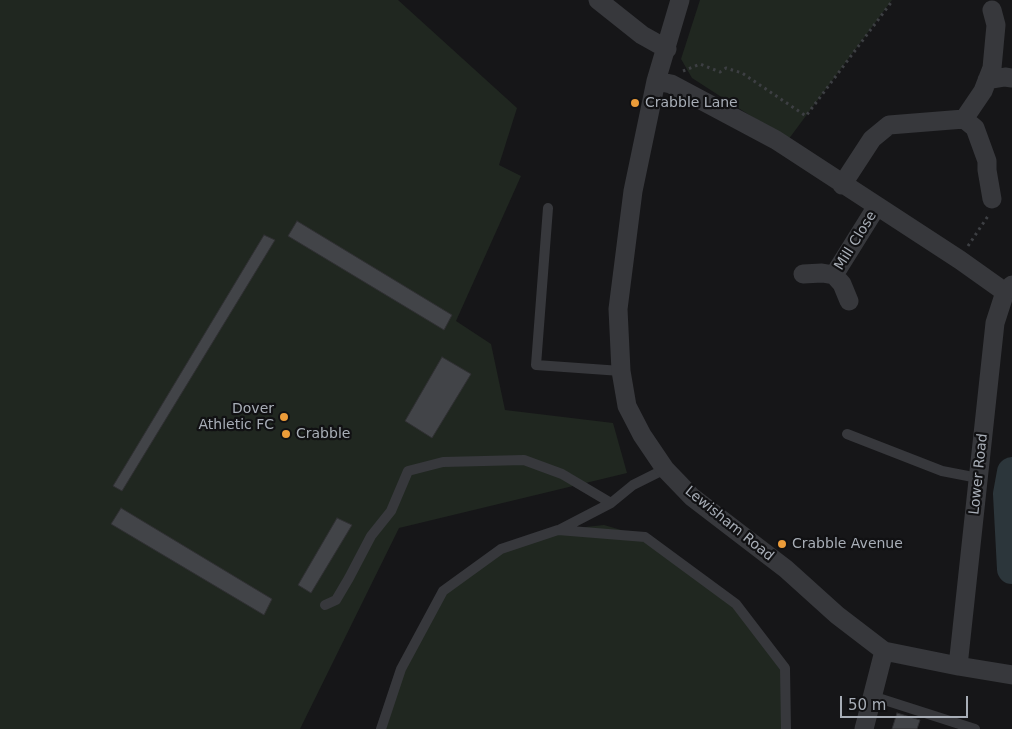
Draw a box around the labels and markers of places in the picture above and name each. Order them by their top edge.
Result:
place label: Crabble Lane [645,95,738,111]
marker: Crabble Lane [629,97,641,109]
place label: Dover Athletic FC [198,401,274,434]
marker: Dover Athletic FC [278,411,290,423]
place label: Crabble [296,426,350,442]
marker: Crabble [280,428,292,440]
place label: Crabble Avenue [792,536,903,552]
marker: Crabble Avenue [776,538,788,550]

